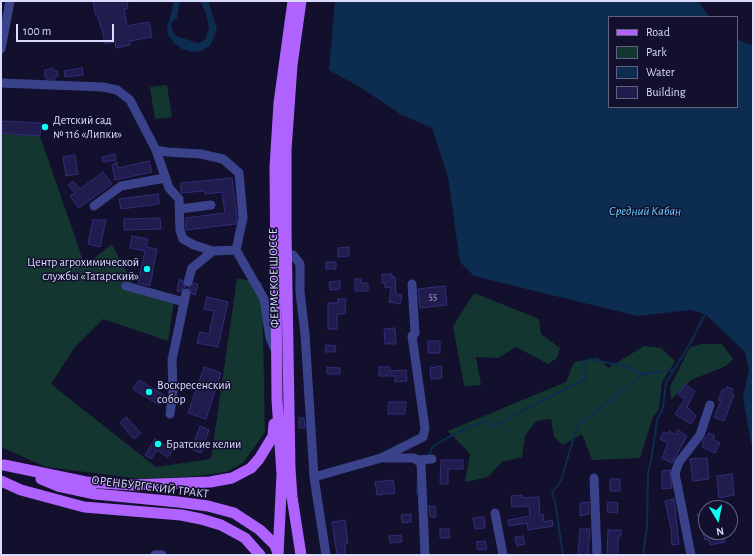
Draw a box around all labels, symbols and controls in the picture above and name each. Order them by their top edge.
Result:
scale bar [18,16,116,42]
legend [608,16,738,108]
text: 100 m [23,25,51,37]
text: Road [646,26,670,38]
text: Park [646,46,667,58]
text: Water [646,66,675,78]
text: Building [646,86,686,98]
place label: Детский сад № 116 «Липки» [53,113,122,141]
marker: Детский сад № 116 «Липки» [40,122,50,132]
water label: Средний Кабан [609,203,681,219]
street label: ФЕРМСКОЕ ШОССЕ [266,228,282,328]
place label: Центр агрохимической службы «Татарский» [27,255,139,283]
marker: Центр агрохимической службы «Татарский» [142,264,152,274]
house number: 55 [429,291,437,303]
place label: Воскресенский собор [157,378,231,406]
marker: Воскресенский собор [144,387,154,397]
place label: Братские келии [166,437,241,451]
marker: Братские келии [153,439,163,449]
street label: ОРЕНБУРГСКИЙ ТРАКТ [91,473,209,501]
north arrow [698,500,738,540]
text: N [715,525,725,537]

